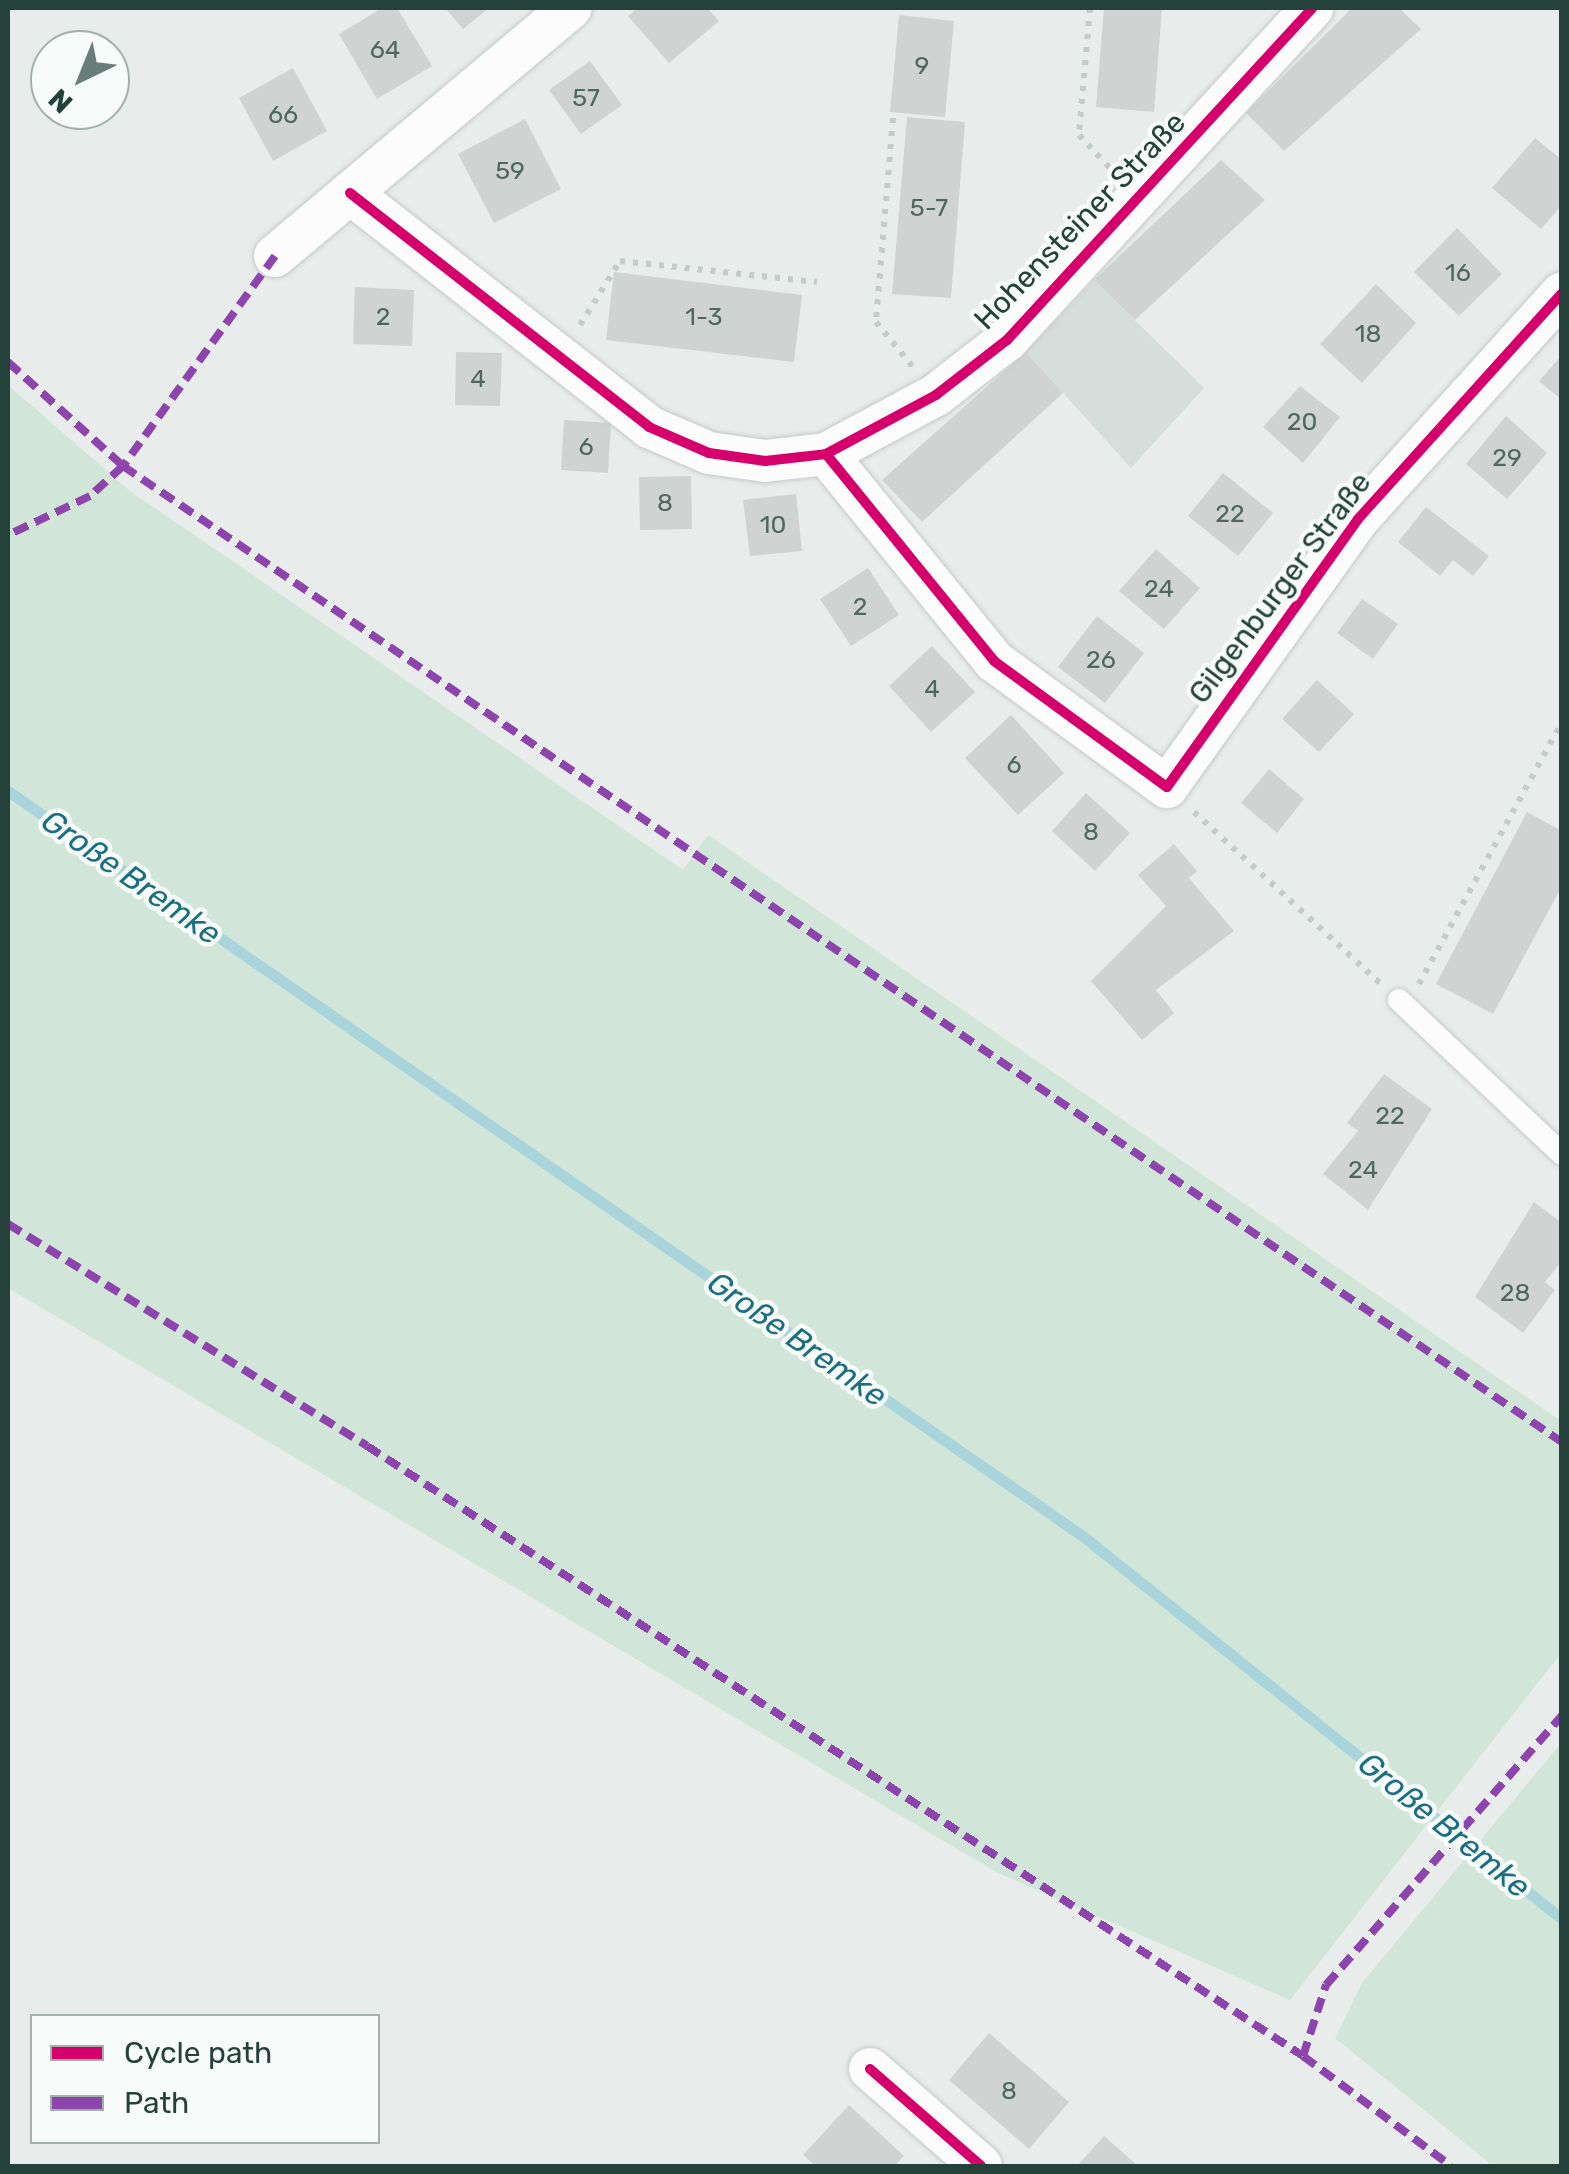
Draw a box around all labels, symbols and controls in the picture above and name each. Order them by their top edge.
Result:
north arrow [30,30,130,130]
house number: 64 [370,35,400,65]
house number: 9 [915,51,929,81]
text: N [42,82,79,120]
house number: 57 [572,83,600,113]
house number: 66 [268,100,298,130]
street label: Hohensteiner Straße [967,104,1193,338]
house number: 59 [495,156,525,186]
house number: 5-7 [910,193,948,223]
house number: 16 [1445,258,1471,288]
house number: 2 [376,302,390,332]
house number: 1-3 [685,302,723,332]
house number: 18 [1355,319,1381,349]
house number: 4 [470,364,486,394]
house number: 20 [1287,407,1317,437]
house number: 6 [578,432,594,462]
house number: 29 [1492,443,1522,473]
street label: Gilgenburger Straße [1181,465,1379,711]
house number: 8 [657,488,673,518]
house number: 22 [1215,499,1245,529]
house number: 10 [760,510,786,540]
house number: 24 [1144,574,1174,604]
house number: 2 [853,592,867,622]
house number: 26 [1086,645,1116,675]
house number: 4 [924,674,940,704]
house number: 6 [1006,750,1022,780]
water label: Große Bremke [34,801,228,953]
house number: 8 [1083,817,1099,847]
house number: 22 [1375,1101,1405,1131]
house number: 24 [1348,1155,1378,1185]
water label: Große Bremke [700,1263,894,1415]
house number: 28 [1500,1278,1530,1308]
water label: Große Bremke [1350,1744,1538,1906]
legend [30,2014,380,2144]
text: Cycle path [124,2035,272,2071]
house number: 8 [1001,2076,1017,2106]
text: Path [124,2085,189,2121]

